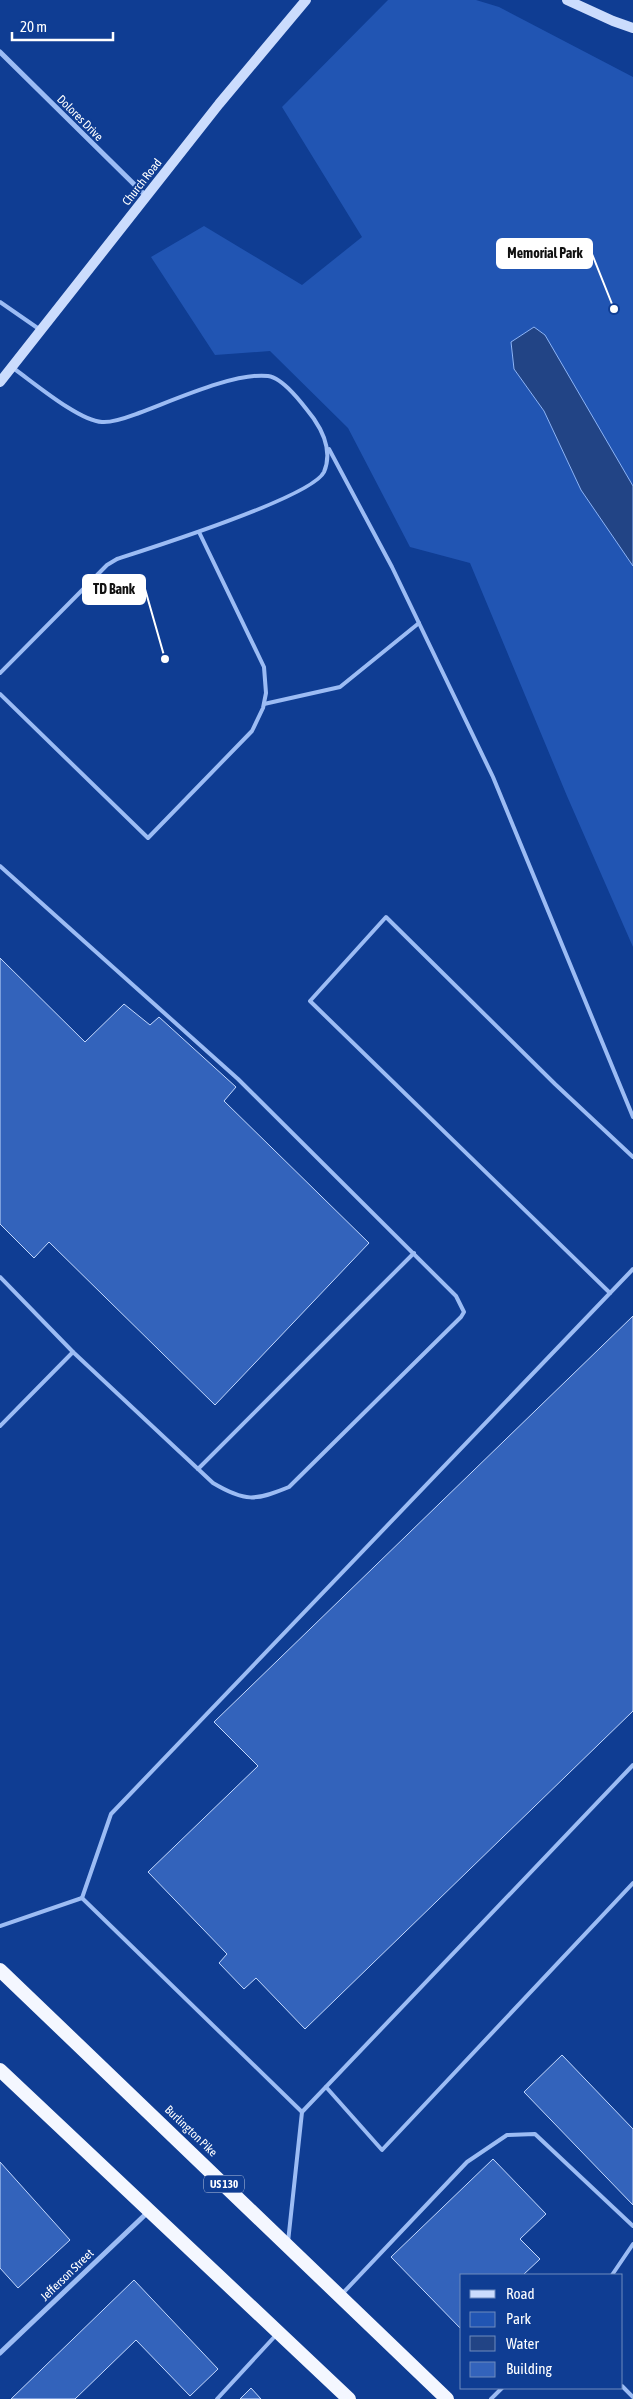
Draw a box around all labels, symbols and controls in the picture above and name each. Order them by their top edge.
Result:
scale bar [12,10,114,42]
text: 20 m [20,18,47,35]
street label: Dolores Drive [54,92,106,144]
street label: Church Road [119,156,165,208]
callout: Memorial Park [497,239,592,268]
text: Memorial Park [507,245,583,261]
callout: TD Bank [83,575,145,604]
text: TD Bank [93,581,136,597]
street label: Burlington Pike [162,2103,220,2159]
road number: US 130 [204,2176,244,2192]
street label: Jefferson Street [38,2246,97,2304]
legend [460,2274,623,2389]
text: Road [506,2285,535,2302]
text: Park [506,2310,531,2327]
text: Water [506,2335,539,2352]
text: Building [506,2360,552,2377]

